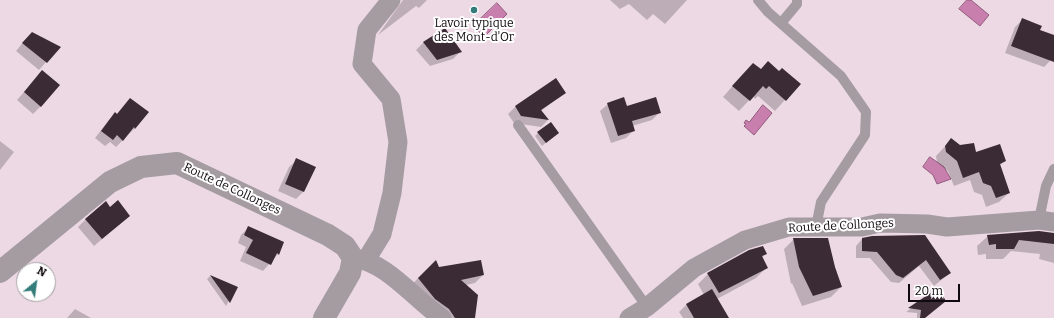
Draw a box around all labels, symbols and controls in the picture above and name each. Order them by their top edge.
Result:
marker: Lavoir typique des Mont-d'Or [469,5,479,15]
place label: Lavoir typique des Mont-d'Or [434,17,514,45]
street label: Route de Collonges [181,160,283,218]
street label: Route de Collonges [788,216,894,236]
north arrow [16,262,56,302]
text: N [35,264,48,280]
scale bar [910,276,962,302]
text: 20 m [915,284,943,298]

